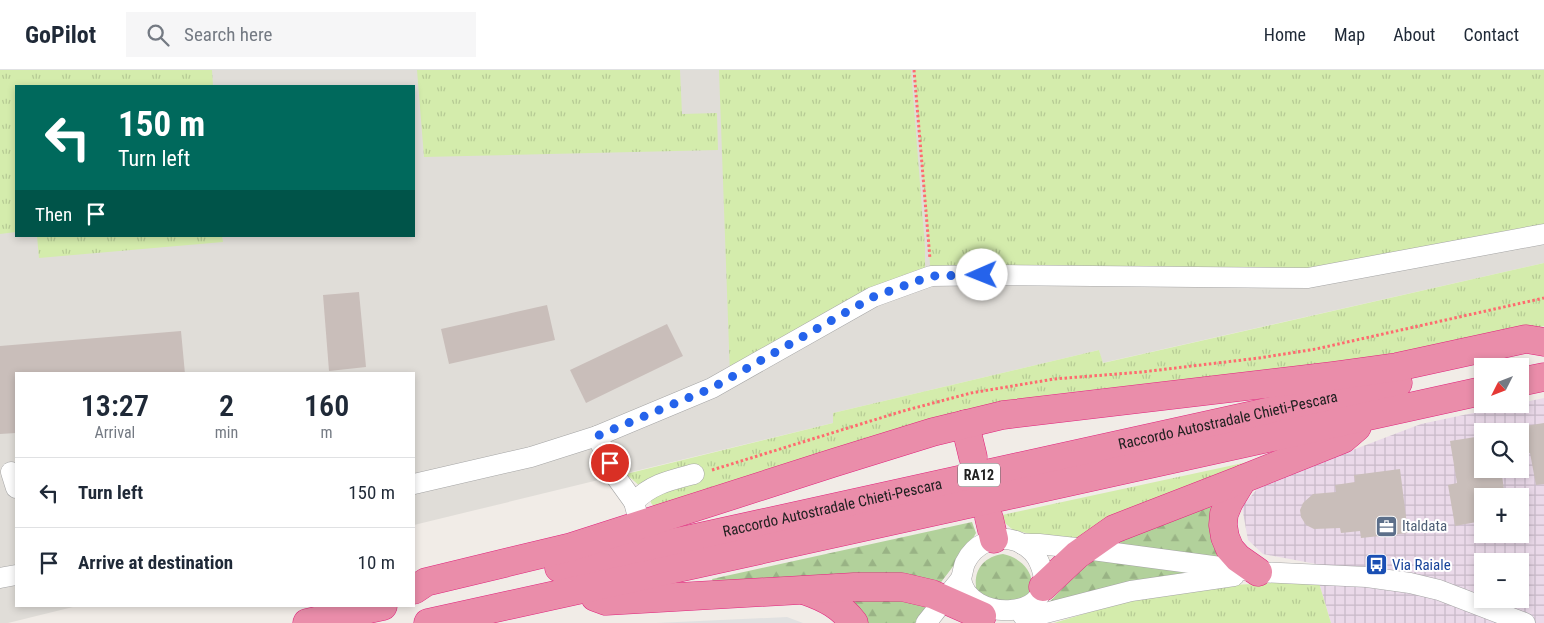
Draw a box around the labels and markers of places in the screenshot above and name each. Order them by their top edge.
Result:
pin [589,442,631,484]
office icon: Italdata [1374,514,1398,538]
place label: Italdata [1402,517,1447,535]
bus stop icon: Via Raiale [1364,553,1388,577]
place label: Via Raiale [1392,556,1451,574]

